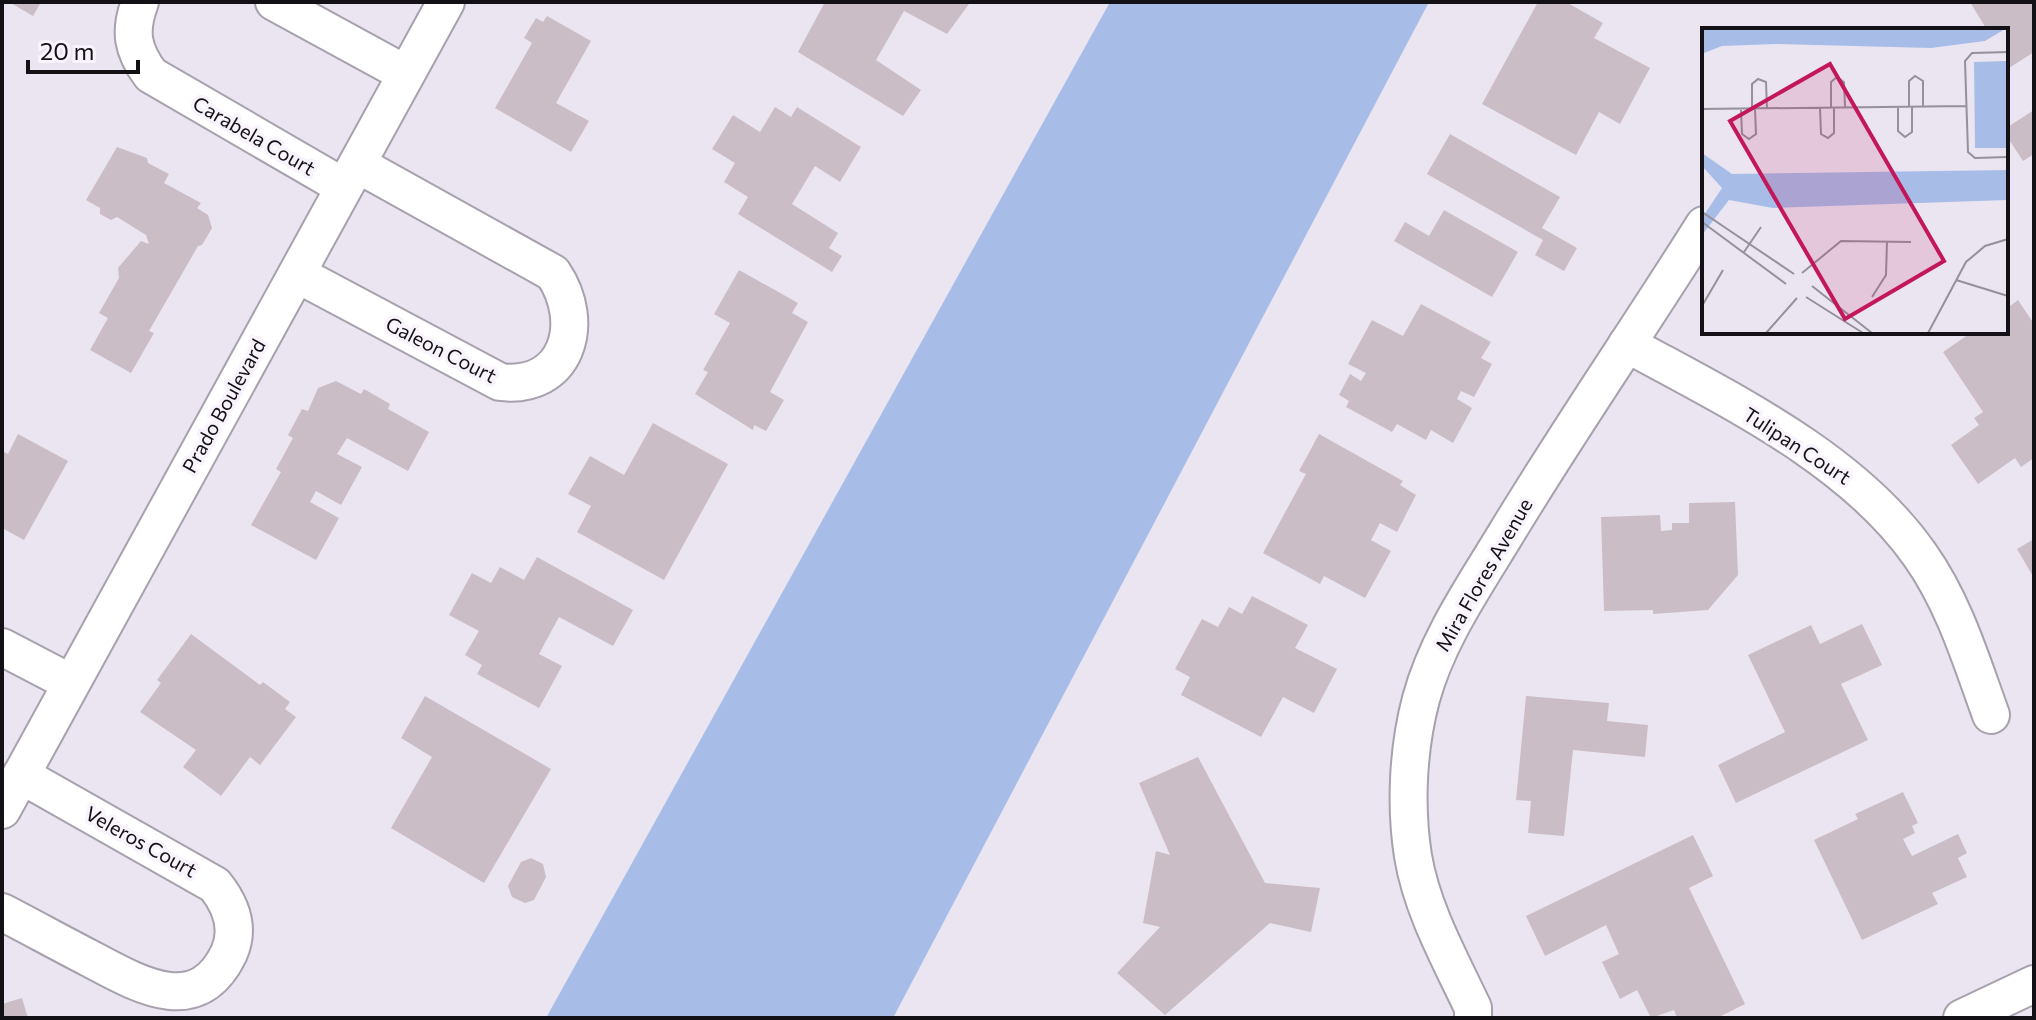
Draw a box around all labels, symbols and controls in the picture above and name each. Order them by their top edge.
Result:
scale bar [28,24,138,74]
inset map [1702,28,2008,334]
text: 20 m [40,36,94,65]
street label: Carabela Court [189,90,320,180]
street label: Galeon Court [382,311,501,387]
street label: Prado Boulevard [176,334,270,477]
street label: Tulipan Court [1739,402,1856,489]
street label: Mira Flores Avenue [1430,494,1537,655]
street label: Veleros Court [82,801,201,882]

